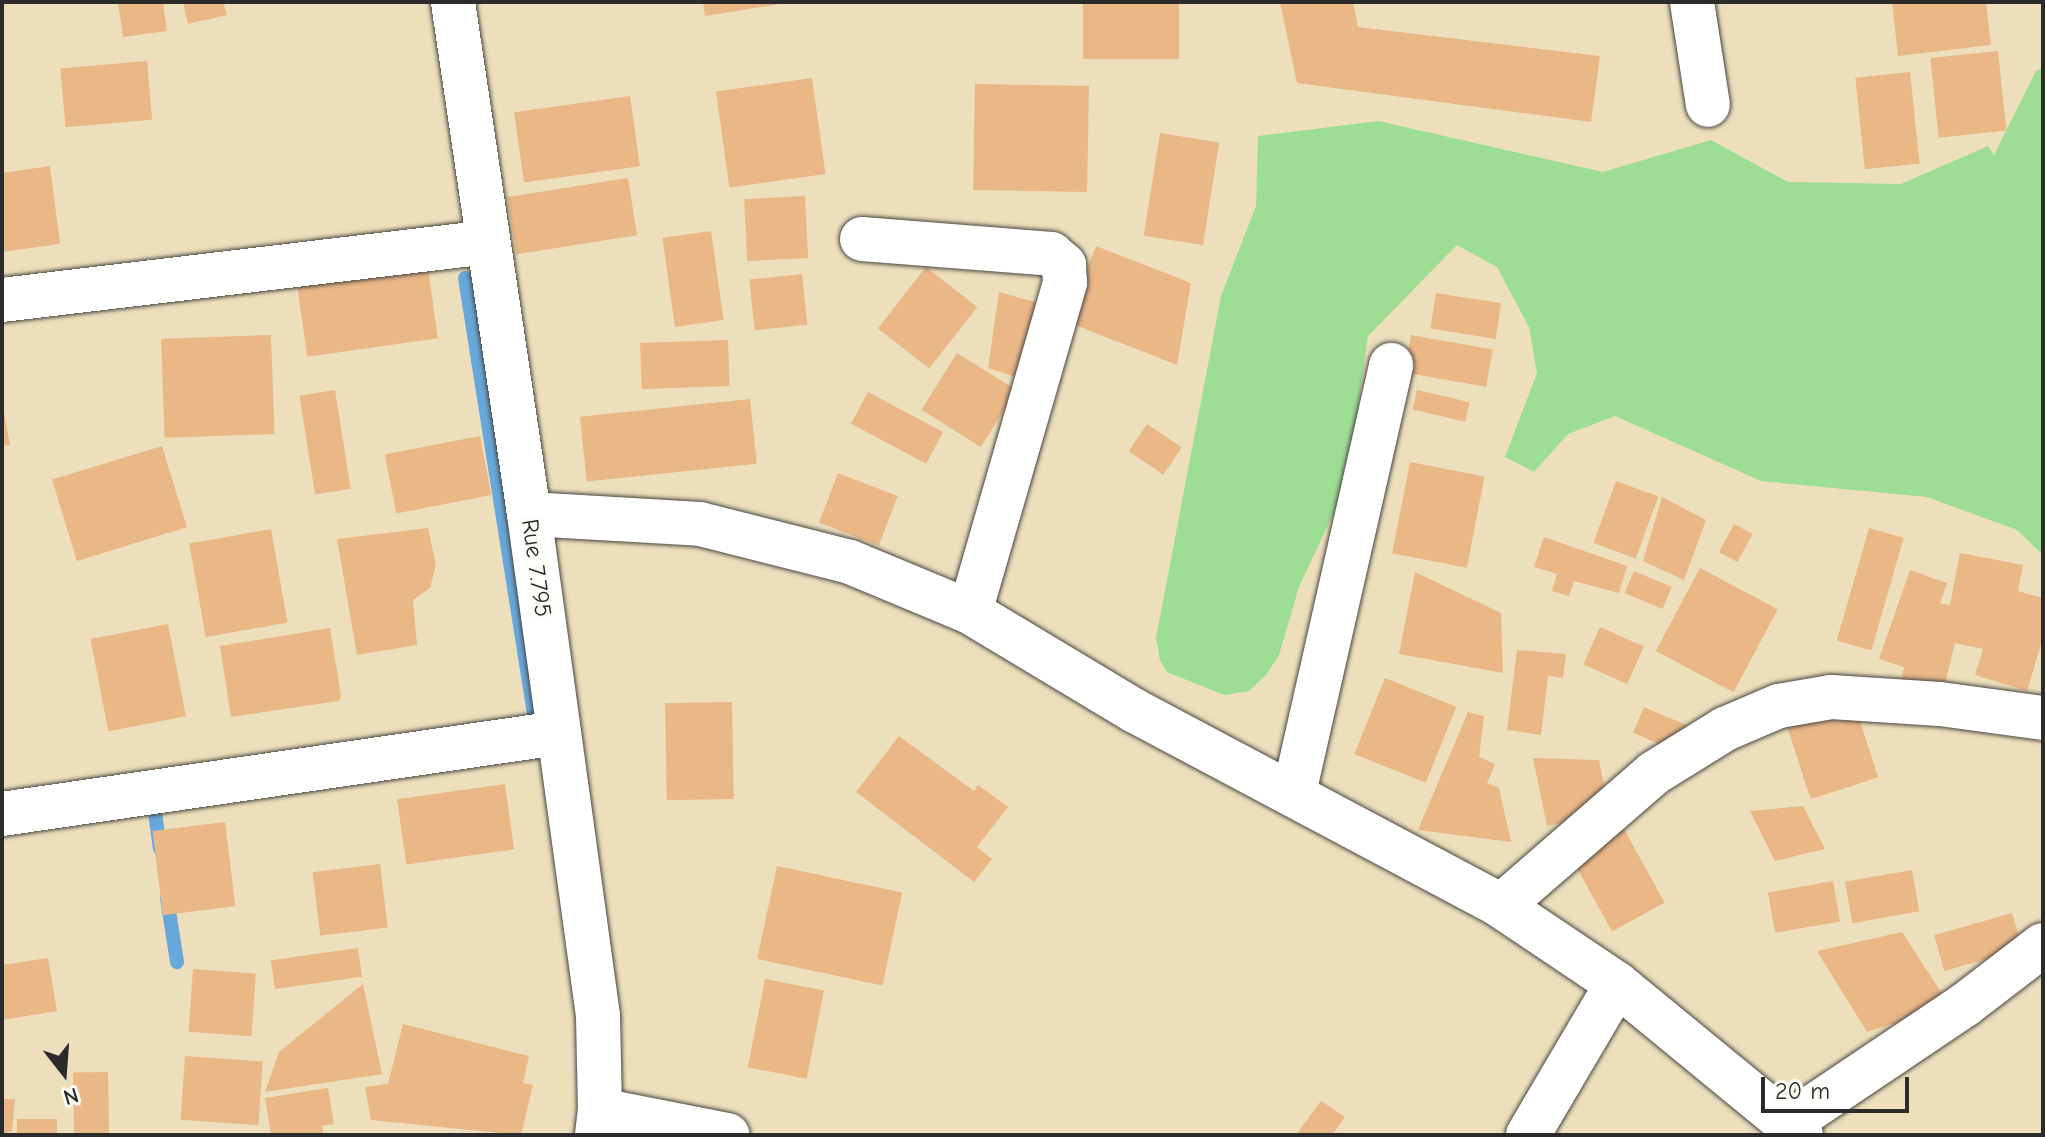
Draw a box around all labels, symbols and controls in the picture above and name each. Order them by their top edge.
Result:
street label: Rue 7.795 [515,517,557,619]
north arrow [24,1033,104,1113]
scale bar [1765,1061,1913,1111]
text: 20 m [1775,1077,1830,1105]
text: N [60,1081,82,1110]

